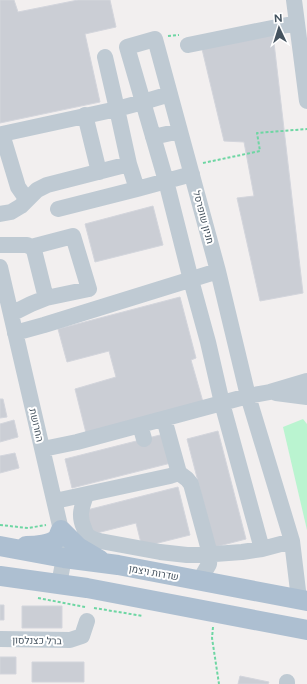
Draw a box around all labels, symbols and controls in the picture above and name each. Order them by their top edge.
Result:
north arrow [259,8,299,48]
text: N [274,12,283,25]
street label: חניון שופרסל [190,189,217,245]
street label: החרושת [26,407,47,443]
street label: שדרות ויצמן [128,562,180,583]
street label: ברל כצנלסון [12,634,63,647]

